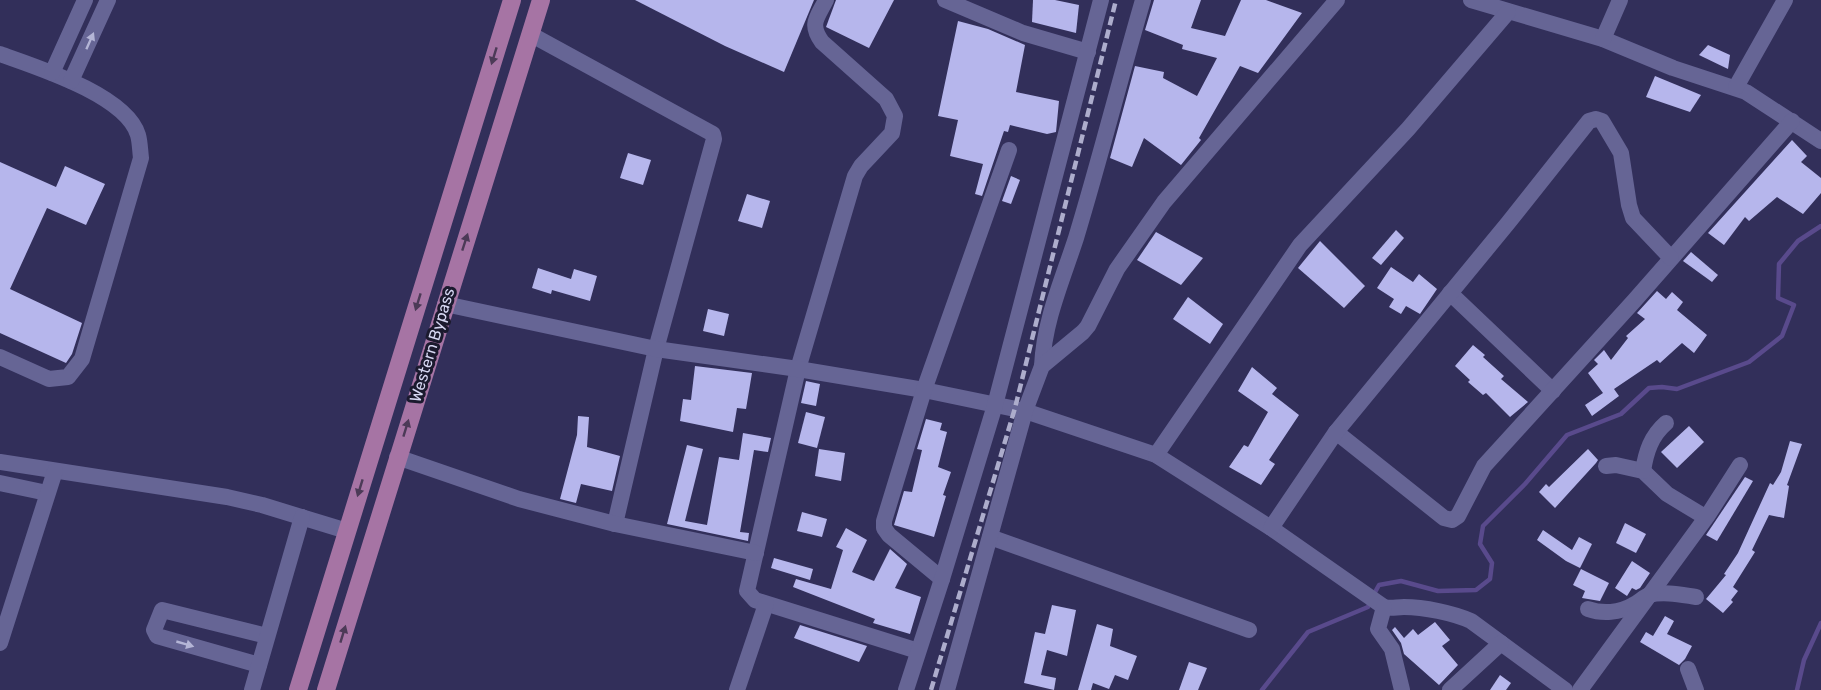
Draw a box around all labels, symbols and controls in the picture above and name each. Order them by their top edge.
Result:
one-way arrow [85,31,95,49]
one-way arrow [489,47,499,65]
one-way arrow [460,233,470,251]
street label: Western Bypass [406,285,458,405]
one-way arrow [413,293,422,311]
one-way arrow [402,419,412,437]
one-way arrow [355,479,364,497]
one-way arrow [339,625,348,643]
one-way arrow [176,640,194,649]

